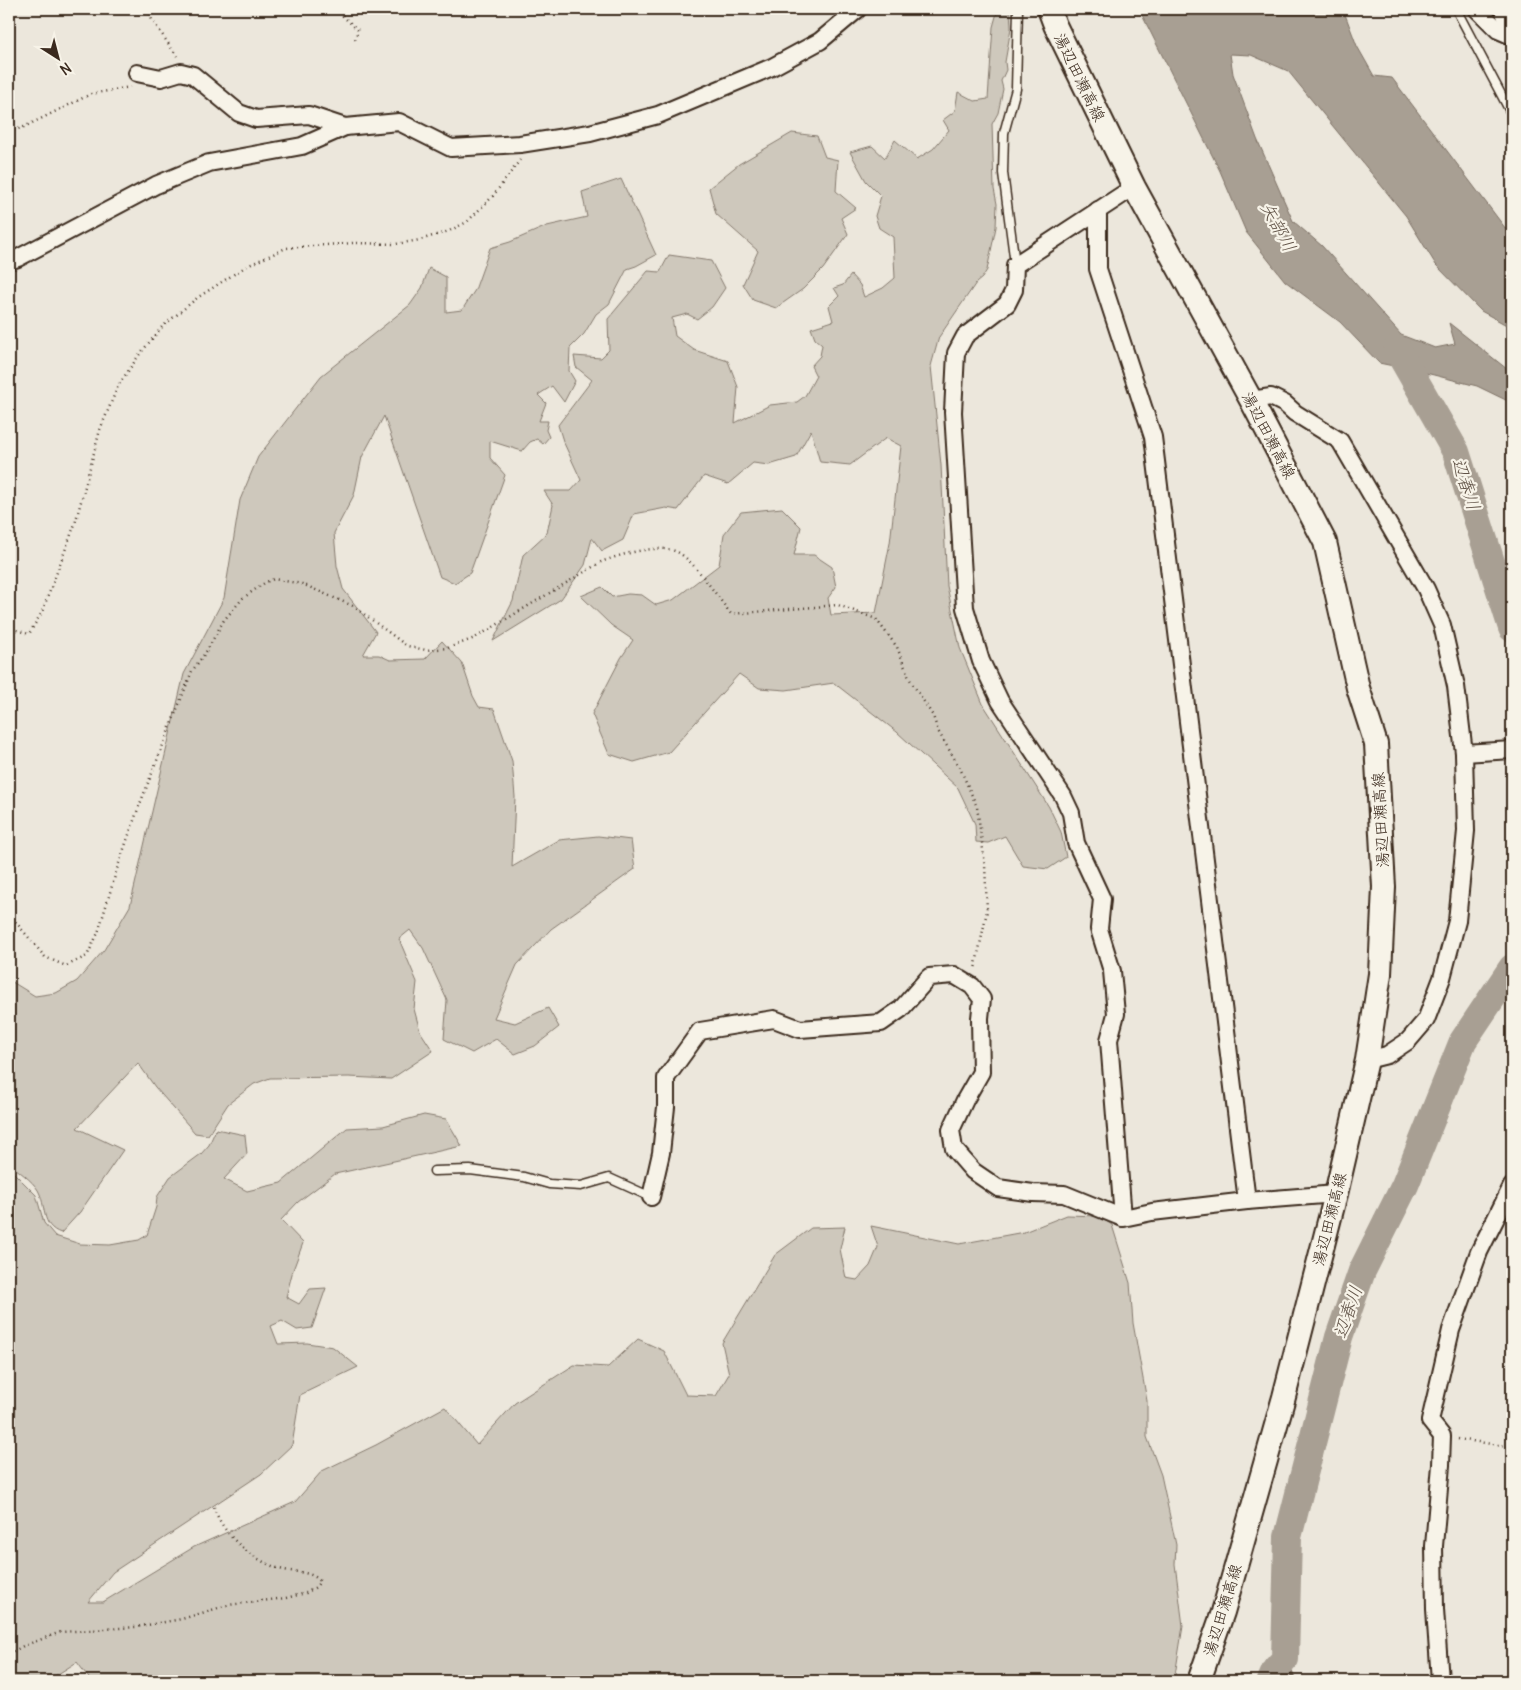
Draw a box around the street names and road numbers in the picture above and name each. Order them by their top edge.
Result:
street label: 湯辺田瀬高線 [1050,29,1110,125]
street label: 湯辺田瀬高線 [1238,388,1300,482]
street label: 湯辺田瀬高線 [1368,772,1392,868]
street label: 湯辺田瀬高線 [1308,1170,1350,1268]
street label: 湯辺田瀬高線 [1198,1561,1246,1659]

